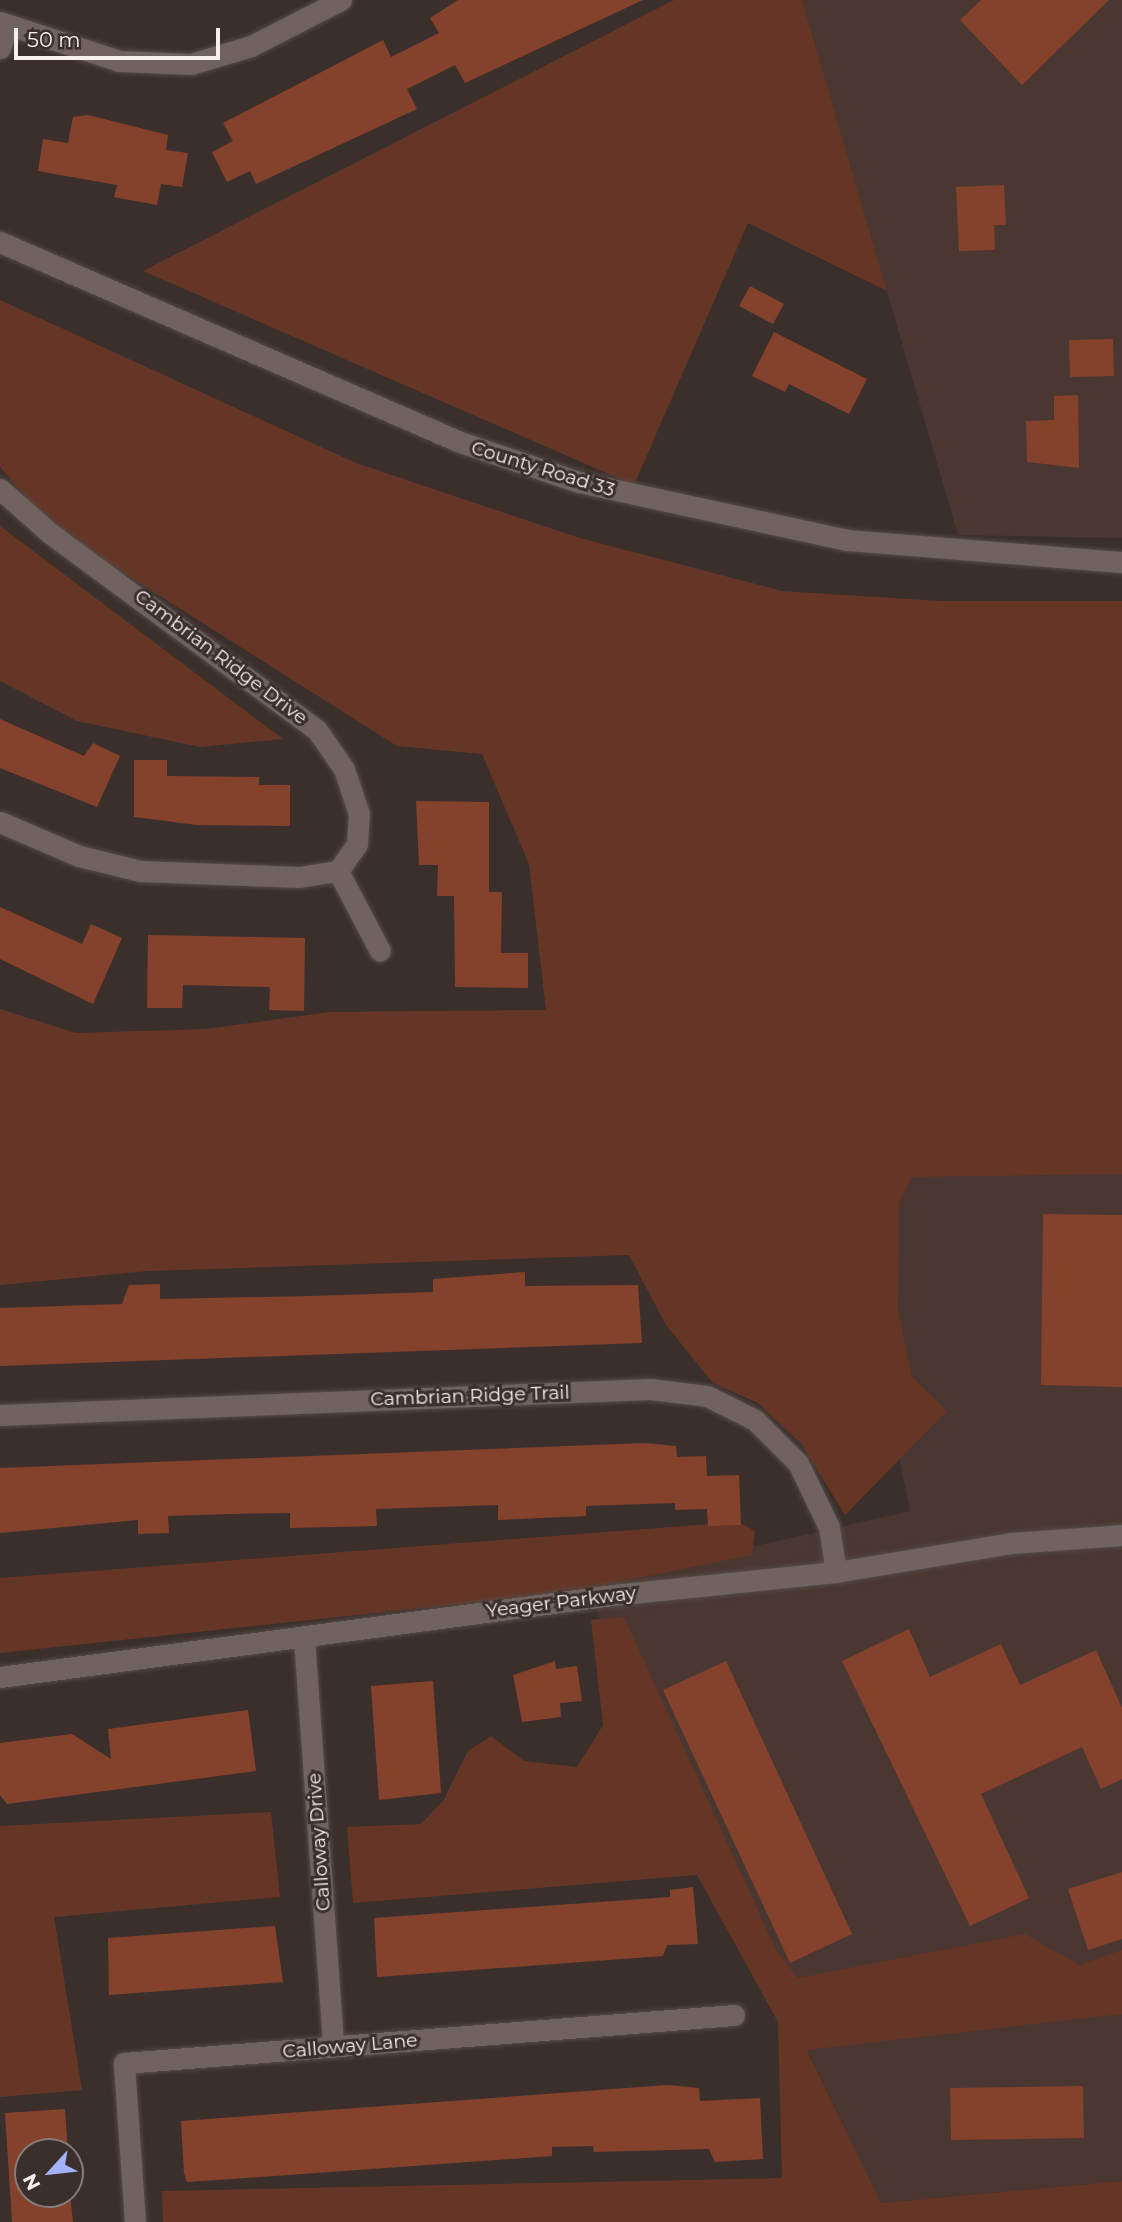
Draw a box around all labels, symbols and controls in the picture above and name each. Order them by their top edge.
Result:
scale bar [18,14,224,58]
text: 50 m [27,27,81,52]
street label: County Road 33 [468,436,618,502]
street label: Cambrian Ridge Drive [130,585,312,729]
street label: Cambrian Ridge Trail [370,1381,570,1411]
street label: Yeager Parkway [485,1581,637,1623]
street label: Calloway Drive [303,1772,335,1912]
street label: Calloway Lane [281,2029,419,2063]
north arrow [14,2138,84,2208]
text: N [18,2170,45,2194]

